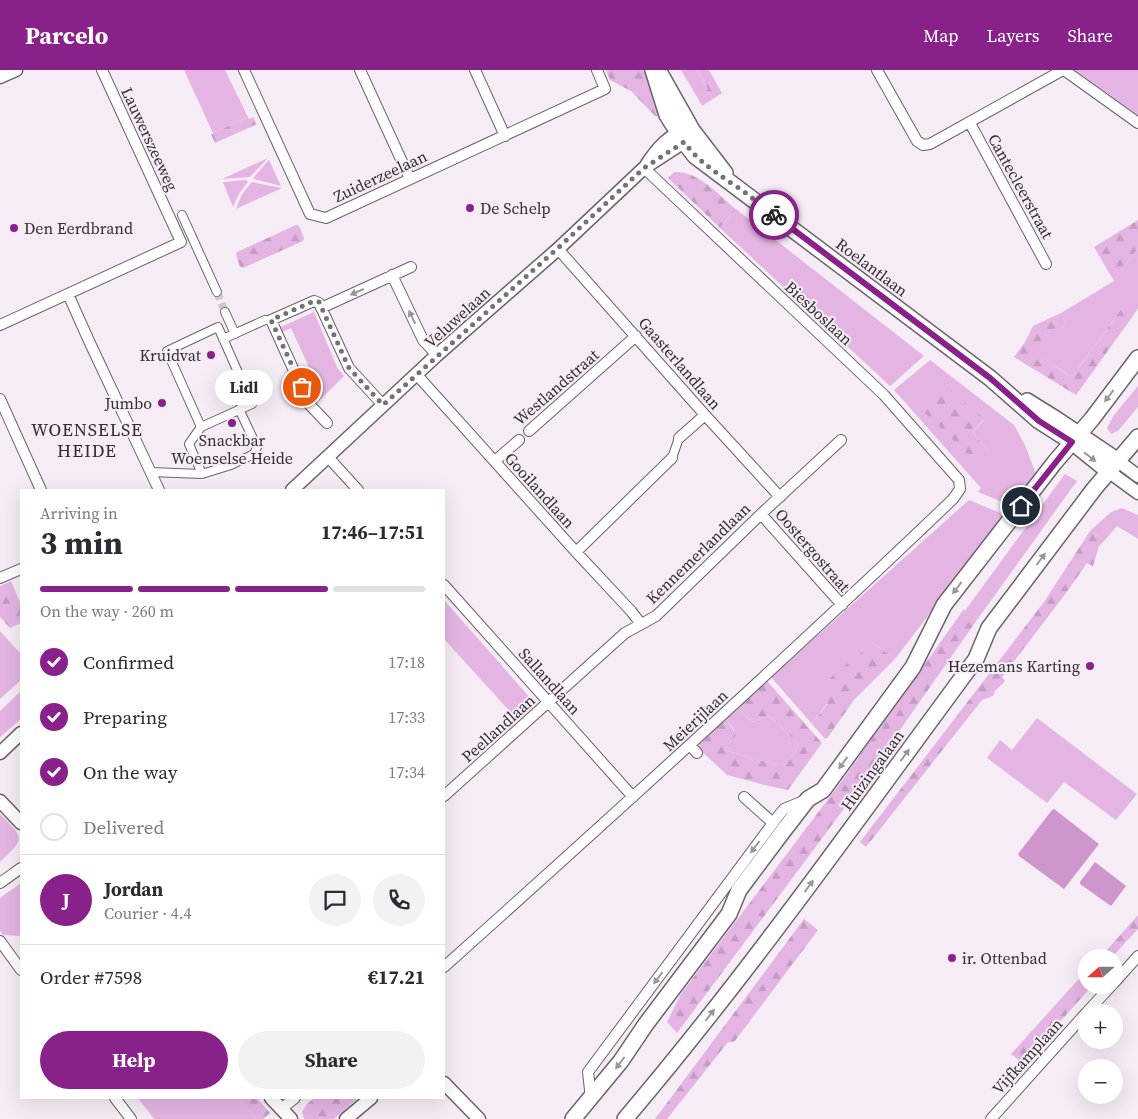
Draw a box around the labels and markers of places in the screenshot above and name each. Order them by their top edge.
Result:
place label: De Schelp [480,197,550,219]
marker: De Schelp [464,202,476,214]
place label: Den Eerdbrand [24,217,133,239]
marker: Den Eerdbrand [8,222,20,234]
place label: Kruidvat [139,344,202,366]
marker: Kruidvat [205,349,217,361]
pin [281,366,323,408]
callout: Lidl [214,370,272,404]
place label: Jumbo [104,392,152,414]
marker: Jumbo [156,397,168,409]
marker: Snackbar Woenselse Heide [226,417,238,429]
place label: Snackbar Woenselse Heide [171,429,293,469]
pin [1000,485,1042,527]
place label: Hezemans Karting [948,655,1080,677]
marker: Hezemans Karting [1084,660,1096,672]
place label: ir. Ottenbad [962,947,1047,969]
marker: ir. Ottenbad [946,952,958,964]

